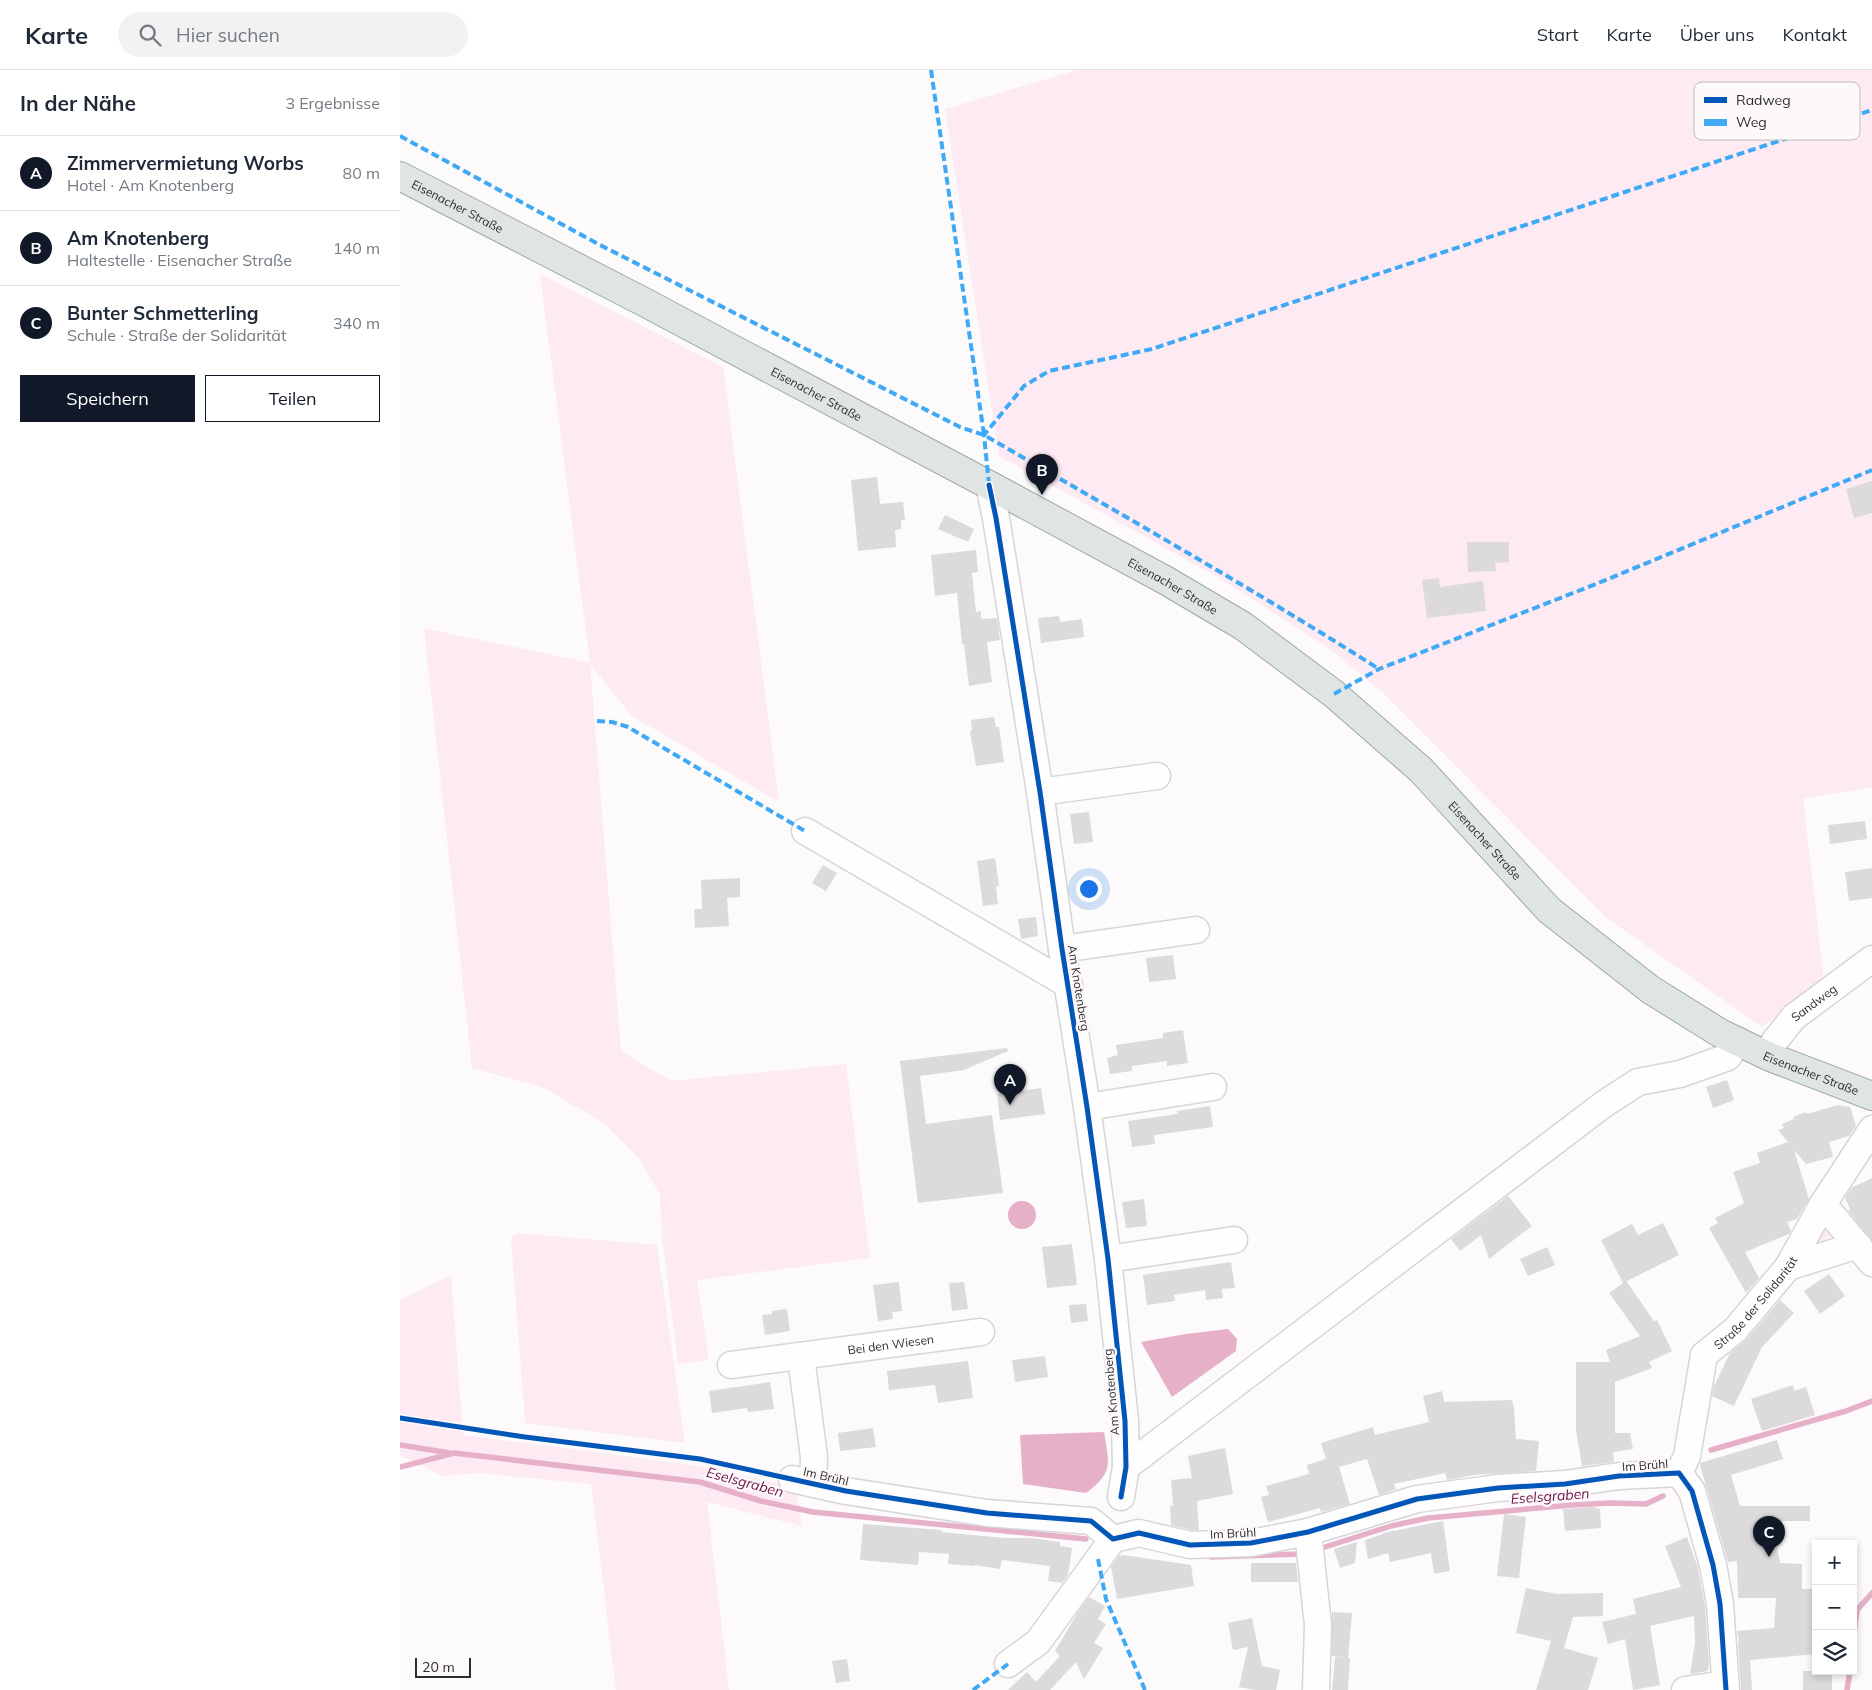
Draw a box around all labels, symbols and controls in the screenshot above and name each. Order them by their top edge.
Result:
search box [118,12,468,57]
text: Karte [25,20,88,50]
icon: search [136,21,164,49]
text: Hier suchen [176,23,280,47]
text: Start [1537,23,1578,46]
text: Karte [1606,23,1652,46]
text: Über uns [1680,23,1755,46]
text: Kontakt [1783,23,1847,46]
legend [1694,82,1860,140]
text: In der Nähe [20,90,136,116]
text: Radweg [1736,91,1791,109]
text: 3 Ergebnisse [285,93,380,113]
text: Weg [1736,113,1767,131]
text: Zimmervermietung Worbs [67,151,304,175]
text: A [30,163,42,183]
text: 80 m [343,163,380,183]
text: Hotel · Am Knotenberg [67,175,234,195]
street label: Eisenacher Straße [409,176,506,236]
text: Am Knotenberg [67,226,209,250]
text: B [30,238,42,258]
text: 140 m [333,238,380,258]
text: Haltestelle · Eisenacher Straße [67,250,292,270]
text: Bunter Schmetterling [67,301,259,325]
text: C [31,313,41,333]
text: 340 m [333,313,380,333]
text: Schule · Straße der Solidarität [67,325,287,345]
street label: Eisenacher Straße [768,363,865,424]
button: Speichern [20,375,195,422]
button: Teilen [205,375,380,422]
pin: B [1026,454,1058,495]
street label: Eisenacher Straße [1126,554,1221,617]
street label: Eisenacher Straße [1446,798,1525,883]
your location [1076,876,1102,902]
street label: Am Knotenberg [1065,944,1093,1032]
street label: Sandweg [1788,981,1839,1024]
street label: Eisenacher Straße [1761,1047,1861,1098]
pin: A [994,1064,1026,1105]
street label: Straße der Solidarität [1710,1254,1800,1352]
street label: Bei den Wiesen [847,1331,935,1357]
street label: Am Knotenberg [1100,1348,1122,1436]
street label: Im Brühl [1621,1456,1669,1474]
water label: Eselsgraben [704,1463,786,1501]
street label: Im Brühl [802,1464,850,1488]
water label: Eselsgraben [1510,1484,1590,1508]
pin: C [1753,1516,1785,1557]
street label: Im Brühl [1210,1524,1256,1542]
map controls [1812,1540,1857,1675]
button: + [1812,1540,1857,1585]
button: − [1812,1585,1857,1630]
button: layers [1812,1630,1857,1675]
scale bar [415,1655,471,1678]
text: 20 m [422,1658,455,1676]

